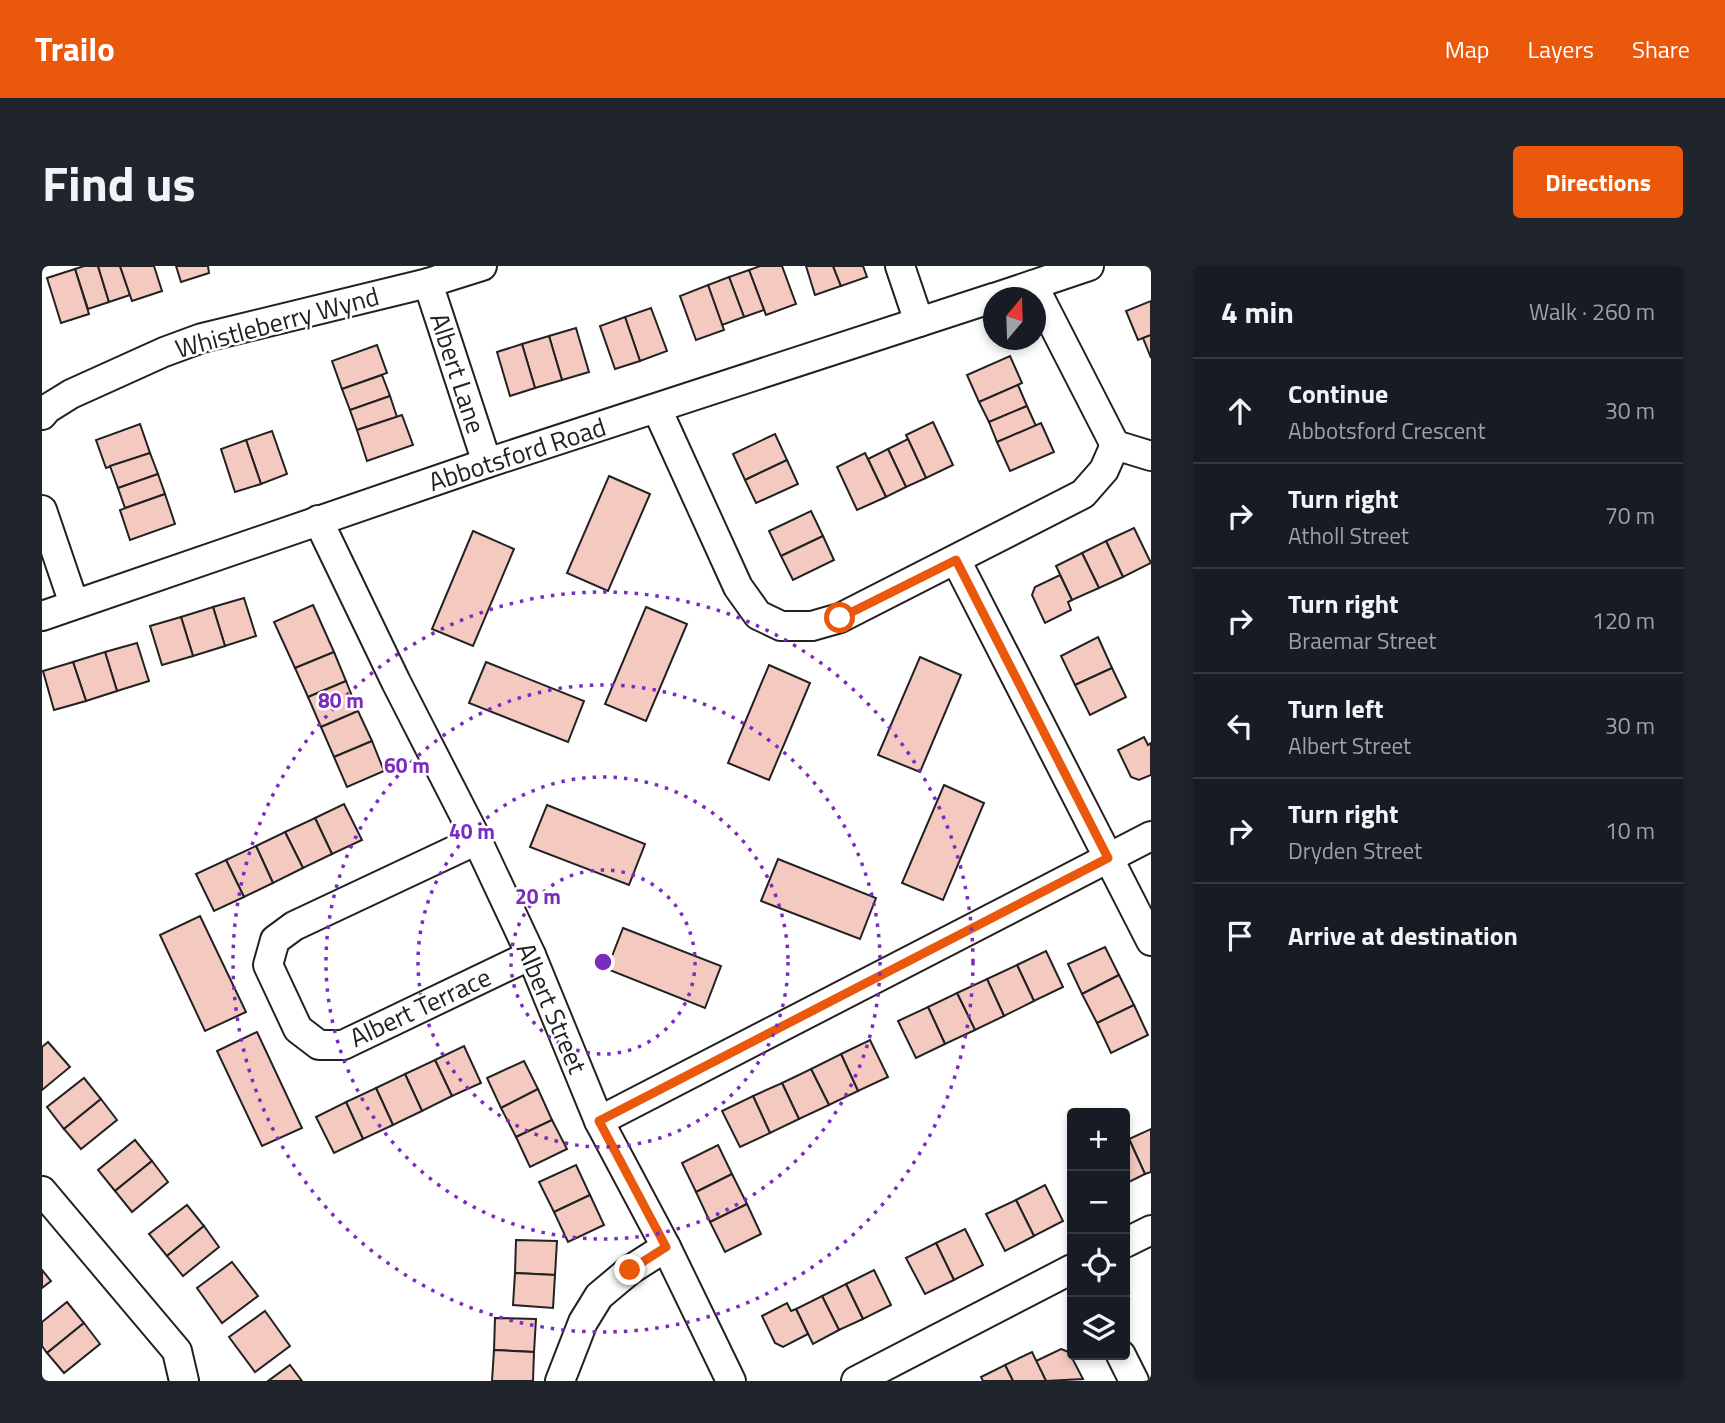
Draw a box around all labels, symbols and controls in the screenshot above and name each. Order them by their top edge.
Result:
text: Trailo [35,24,115,74]
text: Map [1445,31,1490,67]
text: Layers [1528,31,1594,67]
text: Share [1632,31,1690,67]
text: Find us [42,145,196,220]
button: Directions [1513,146,1683,218]
street label: Whistleberry Wynd [171,276,383,368]
north arrow [983,287,1046,350]
text: 4 min [1221,289,1294,335]
text: Walk · 260 m [1529,294,1655,329]
street label: Albert Lane [420,308,496,438]
text: Continue [1288,374,1388,413]
icon: ahead [1221,392,1259,430]
text: 30 m [1605,393,1655,428]
street label: Abbotsford Road [423,407,611,501]
text: Abbotsford Crescent [1288,413,1485,448]
text: Turn right [1288,479,1399,518]
icon: right [1221,497,1259,535]
text: 70 m [1605,498,1655,533]
text: Atholl Street [1288,518,1409,553]
text: Turn right [1288,584,1399,623]
route start [824,602,855,633]
icon: right [1221,602,1259,640]
text: 120 m [1592,603,1655,638]
text: Braemar Street [1288,623,1436,658]
text: 80 m [318,684,364,716]
text: Turn left [1288,689,1383,728]
icon: left [1221,707,1259,745]
text: 30 m [1605,708,1655,743]
text: Albert Street [1288,728,1411,763]
text: 60 m [384,749,430,781]
text: Turn right [1288,794,1399,833]
icon: right [1221,812,1259,850]
text: 10 m [1605,813,1655,848]
text: 40 m [449,815,495,847]
text: Dryden Street [1288,833,1422,868]
text: 20 m [515,880,561,912]
text: Arrive at destination [1288,916,1518,955]
icon: arrive [1221,917,1259,955]
street label: Albert Street [507,936,597,1080]
centre of rings [591,950,615,974]
street label: Albert Terrace [343,957,497,1057]
map controls [1067,1108,1130,1360]
button: + [1067,1108,1130,1171]
button: − [1067,1171,1130,1234]
button: locate [1067,1234,1130,1297]
route end [614,1254,645,1285]
button: layers [1067,1297,1130,1360]

